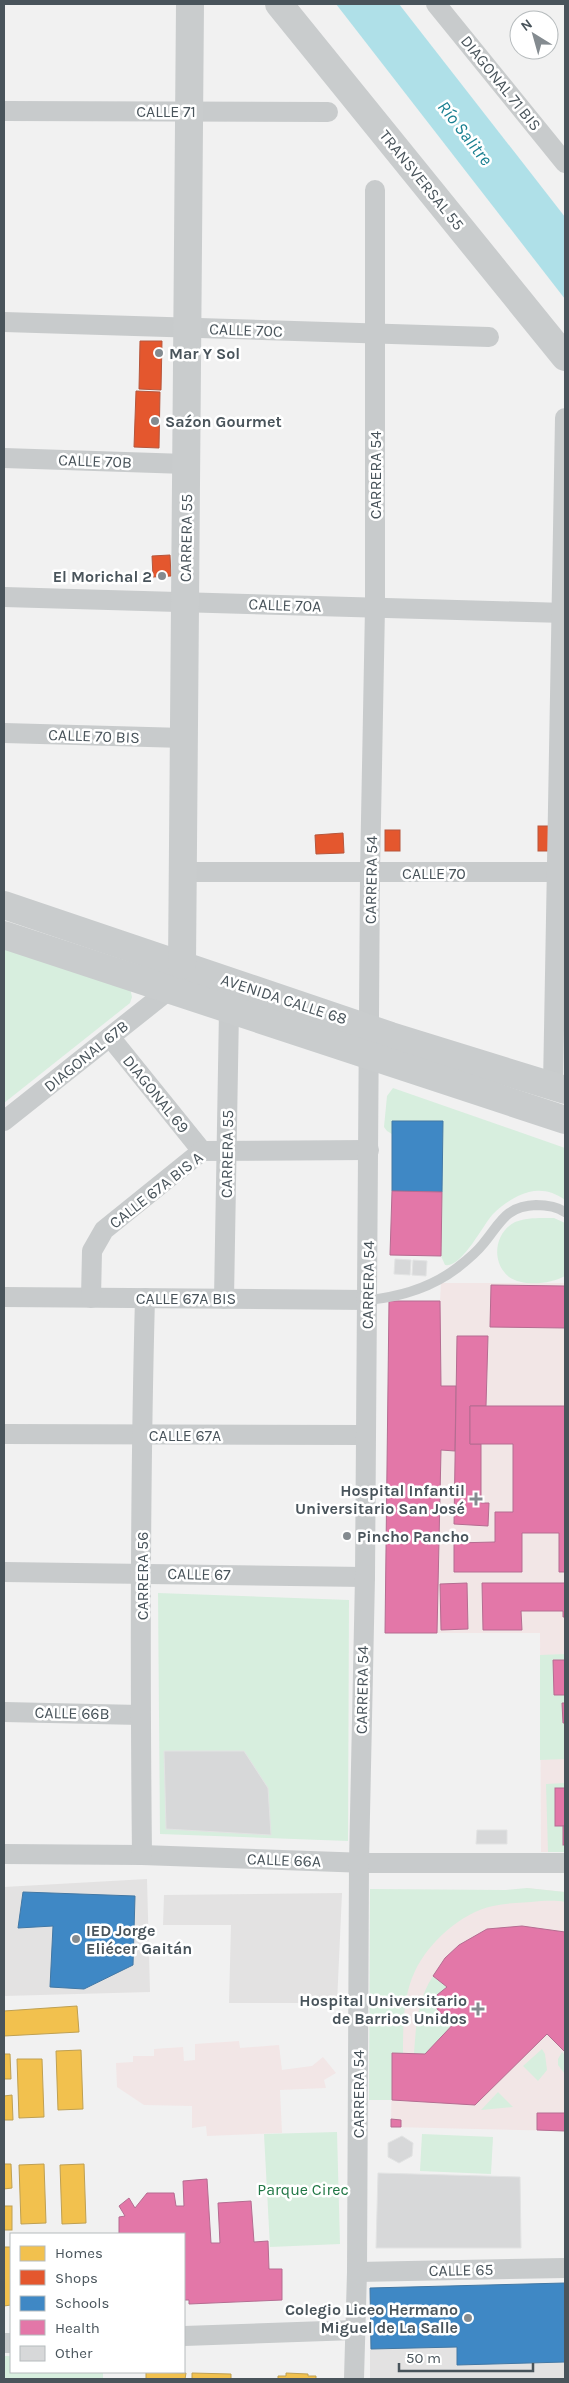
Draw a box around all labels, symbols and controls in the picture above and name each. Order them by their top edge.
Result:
north arrow [509,10,559,60]
text: N [517,15,536,35]
street label: DIAGONAL 71 BIS [457,32,545,134]
water label: Río Salitre [433,96,497,170]
street label: CALLE 71 [136,102,196,121]
street label: TRANSVERSAL 55 [376,126,468,234]
street label: CALLE 70C [209,319,283,341]
place label: Mar Y Sol [169,344,240,363]
marker: Mar Y Sol [153,347,165,359]
place label: Saźon Gourmet [165,412,282,431]
marker: Saźon Gourmet [149,415,161,427]
street label: CARRERA 54 [366,431,385,519]
street label: CALLE 70B [58,450,132,472]
street label: CARRERA 55 [176,494,196,582]
place label: El Morichal 2 [53,567,152,586]
marker: El Morichal 2 [156,570,168,582]
street label: CALLE 70A [248,594,322,616]
street label: CALLE 70 BIS [48,725,140,747]
street label: CARRERA 54 [361,836,381,924]
street label: CALLE 70 [402,864,466,883]
street label: AVENIDA CALLE 68 [219,970,349,1028]
street label: DIAGONAL 67B [40,1016,132,1096]
street label: DIAGONAL 69 [119,1051,193,1137]
street label: CARRERA 55 [217,1110,237,1198]
street label: CALLE 67A BIS A [105,1148,207,1232]
street label: CARRERA 54 [358,1241,378,1329]
street label: CALLE 67A BIS [136,1289,236,1308]
street label: CALLE 67A [149,1426,221,1445]
place label: Hospital Infantil Universitario San José [295,1481,465,1518]
marker: Hospital Infantil Universitario San José [469,1492,483,1506]
place label: Pincho Pancho [357,1527,469,1546]
marker: Pincho Pancho [341,1530,353,1542]
street label: CARRERA 56 [133,1532,152,1620]
street label: CALLE 67 [167,1564,231,1584]
street label: CARRERA 54 [352,1646,372,1734]
street label: CALLE 66B [34,1703,110,1723]
street label: CALLE 66A [247,1849,321,1871]
place label: IED Jorge Eliécer Gaitán [86,1921,192,1958]
marker: IED Jorge Eliécer Gaitán [70,1933,82,1945]
place label: Hospital Universitario de Barrios Unidos [299,1991,467,2028]
marker: Hospital Universitario de Barrios Unidos [471,2002,485,2016]
street label: CARRERA 54 [349,2050,368,2138]
park label: Parque Cirec [257,2180,349,2199]
legend [10,2233,185,2373]
text: Homes [55,2244,103,2262]
street label: CALLE 65 [428,2260,494,2280]
text: Shops [55,2269,98,2287]
text: Schools [55,2294,109,2312]
place label: Colegio Liceo Hermano Miguel de La Salle [285,2300,458,2337]
marker: Colegio Liceo Hermano Miguel de La Salle [462,2312,474,2324]
text: Health [55,2319,100,2337]
scale bar [399,2340,533,2372]
text: Other [55,2344,93,2362]
text: 50 m [406,2349,441,2367]

